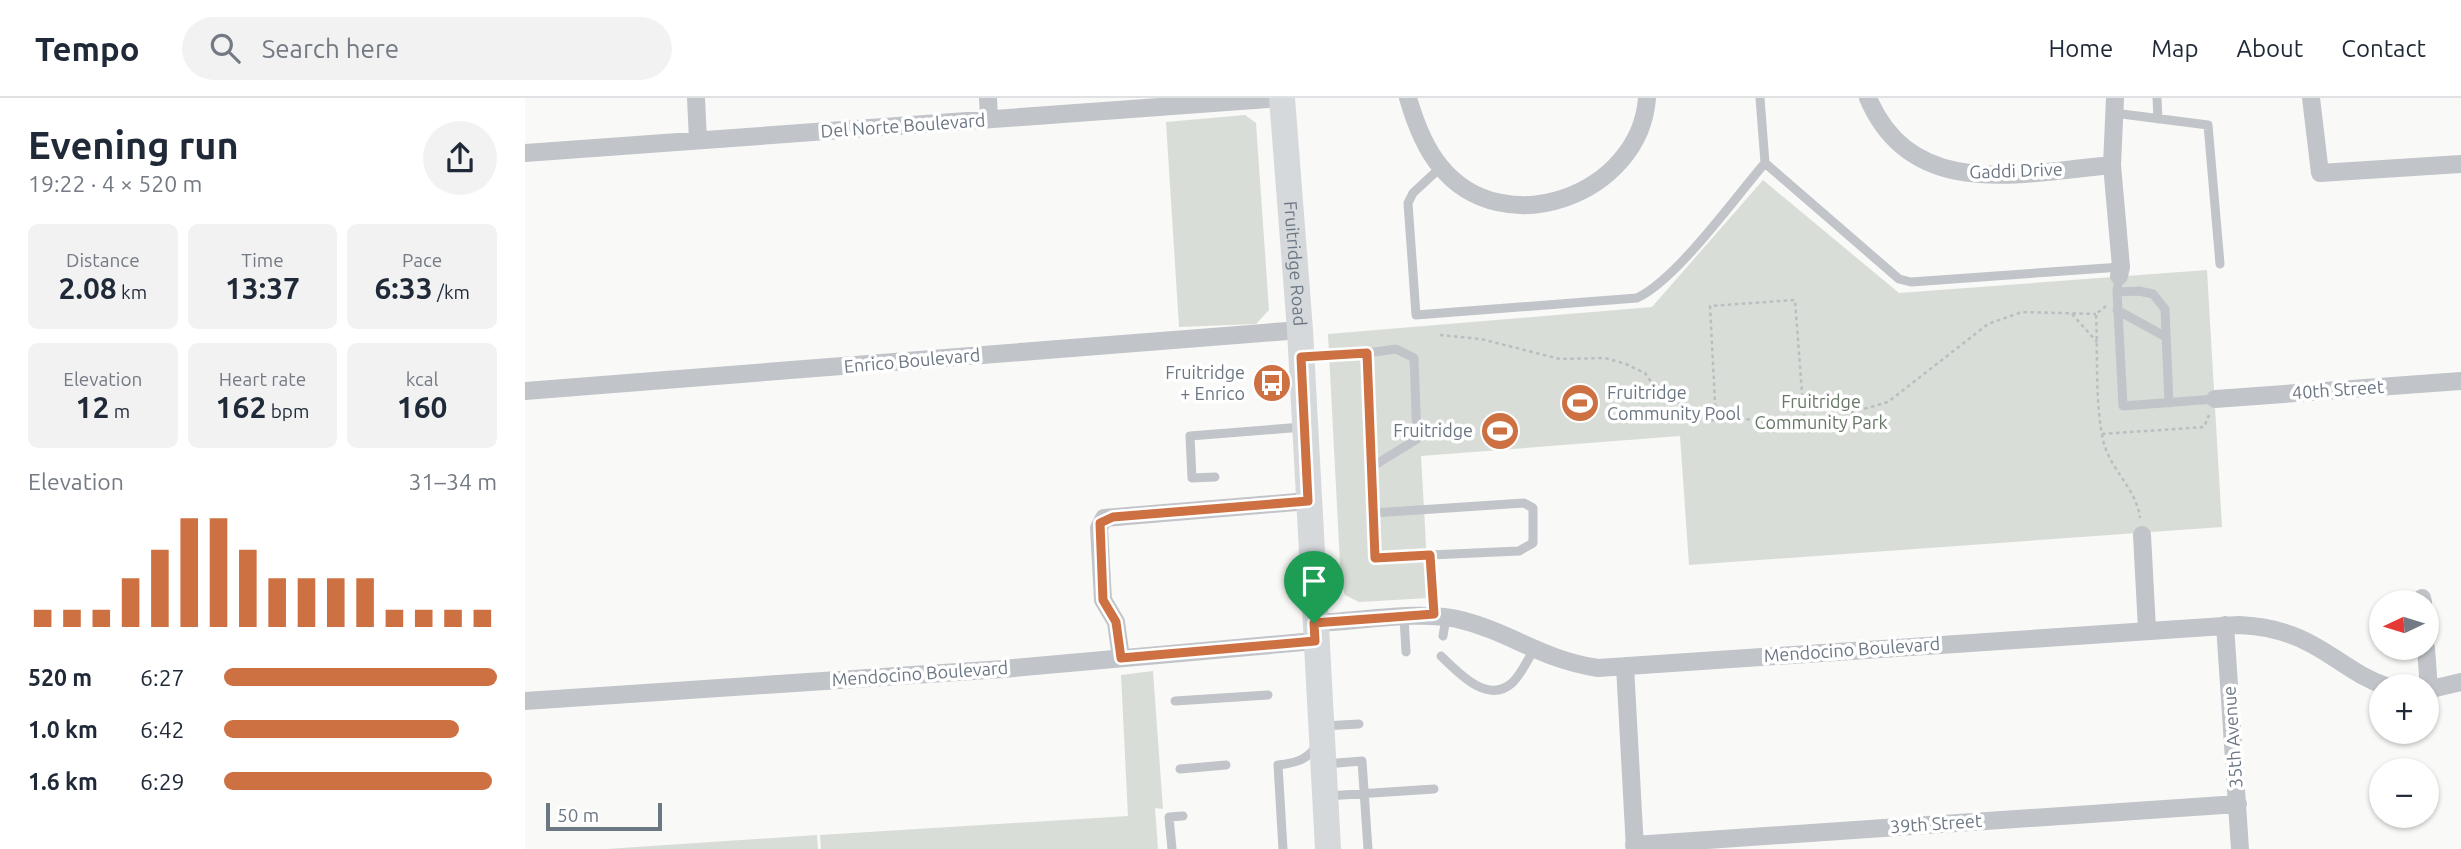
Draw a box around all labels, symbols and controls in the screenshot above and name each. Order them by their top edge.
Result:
search box [182,17,672,80]
icon: search [206,29,244,67]
text: Tempo [35,30,140,67]
text: Search here [262,34,399,63]
text: Home [2048,35,2113,62]
text: Map [2151,35,2198,62]
text: About [2236,35,2303,62]
text: Contact [2341,35,2426,62]
street label: Del Norte Boulevard [820,109,986,141]
button: share [423,121,497,195]
text: Evening run [28,124,239,166]
street label: Gaddi Drive [1969,158,2063,182]
text: 19:22 · 4 × 520 m [28,171,202,196]
street label: Fruitridge Road [1281,200,1311,327]
text: Distance [66,249,140,271]
text: Time [241,249,284,271]
text: Pace [402,249,442,271]
text: 2.08 [59,271,117,305]
text: 13:37 [225,271,300,305]
text: 6:33 [374,271,433,305]
text: km [117,281,147,303]
text: /km [433,281,470,303]
street label: Enrico Boulevard [843,344,981,376]
place label: Fruitridge + Enrico [1165,362,1245,403]
bus stop icon: Fruitridge + Enrico [1251,362,1293,404]
text: Elevation [63,368,142,390]
text: Heart rate [219,368,306,390]
text: kcal [406,368,439,390]
street label: 40th Street [2291,376,2385,402]
sports icon: Fruitridge Community Pool [1559,382,1601,424]
place label: Fruitridge Community Pool [1607,382,1741,423]
text: 12 [76,390,109,424]
text: 162 [216,390,266,424]
text: 160 [397,390,448,424]
park label: Fruitridge Community Park [1754,391,1888,432]
text: m [109,400,130,422]
text: bpm [266,400,309,422]
sports icon: Fruitridge [1479,410,1521,452]
place label: Fruitridge [1393,420,1473,440]
text: Elevation [28,469,124,494]
text: 31–34 m [409,469,497,494]
pin [1284,551,1344,623]
icon: arrive [1295,562,1333,600]
north arrow [2369,590,2439,660]
map controls [2369,590,2439,828]
street label: Mendocino Boulevard [1763,633,1941,665]
street label: Mendocino Boulevard [831,657,1009,689]
text: 520 m [28,665,92,690]
text: 6:27 [140,665,185,690]
button: + [2369,674,2439,744]
street label: 35th Avenue [2218,685,2246,789]
text: 1.0 km [28,717,98,742]
text: 6:42 [140,717,185,742]
button: − [2369,758,2439,828]
text: 1.6 km [28,769,98,794]
text: 6:29 [140,769,185,794]
scale bar [546,800,661,832]
text: 50 m [557,804,599,826]
street label: 39th Street [1889,810,1983,836]

